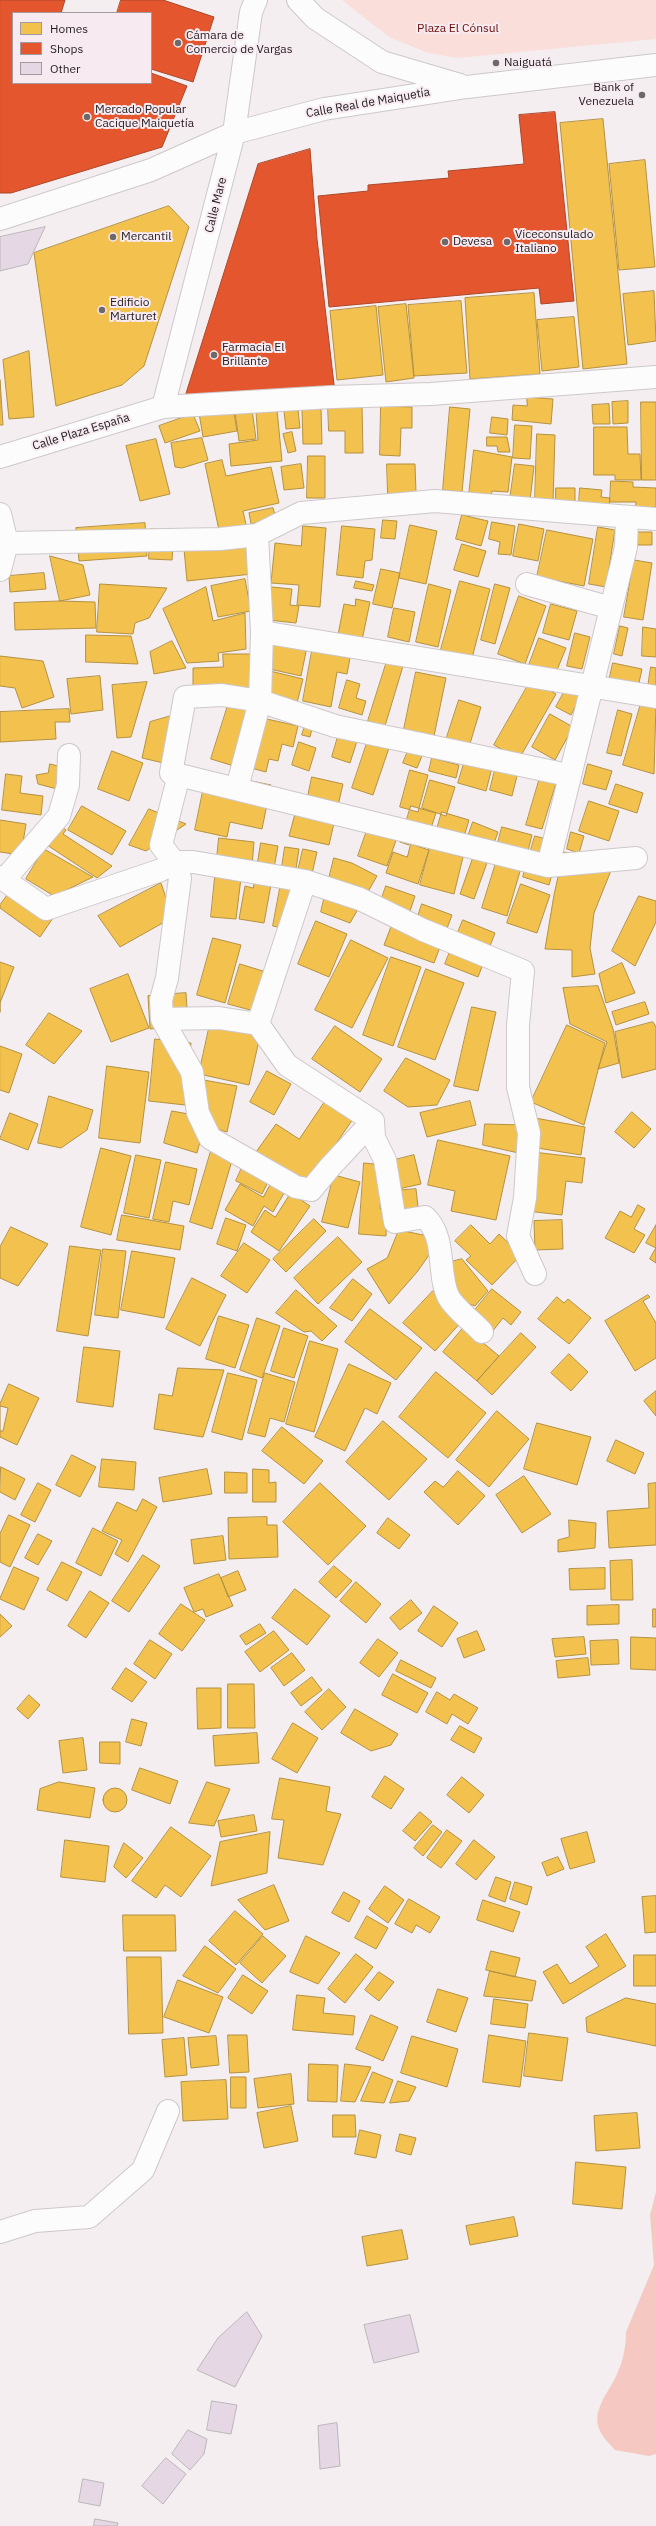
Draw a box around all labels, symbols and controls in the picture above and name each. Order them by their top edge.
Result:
legend [12,12,152,84]
text: Homes [50,21,88,36]
park label: Plaza El Cónsul [417,22,499,36]
place label: Cámara de Comercio de Vargas [186,29,293,57]
marker: Cámara de Comercio de Vargas [173,38,183,48]
text: Shops [50,41,83,56]
place label: Naiguatá [504,56,552,70]
marker: Naiguatá [491,58,501,68]
text: Other [50,61,81,76]
place label: Bank of Venezuela [578,81,634,109]
street label: Calle Real de Maiquetía [305,85,431,121]
marker: Bank of Venezuela [637,90,647,100]
place label: Mercado Popular Cacique Maiquetía [95,103,194,131]
marker: Mercado Popular Cacique Maiquetía [82,112,92,122]
street label: Calle Mare [202,176,230,234]
place label: Viceconsulado Italiano [515,228,593,256]
place label: Mercantil [121,230,171,244]
marker: Mercantil [108,232,118,242]
place label: Devesa [453,235,492,249]
marker: Devesa [440,237,450,247]
marker: Viceconsulado Italiano [502,237,512,247]
place label: Edificio Marturet [110,296,157,324]
marker: Edificio Marturet [97,305,107,315]
place label: Farmacia El Brillante [222,341,284,369]
marker: Farmacia El Brillante [209,350,219,360]
street label: Calle Plaza España [31,410,131,454]

